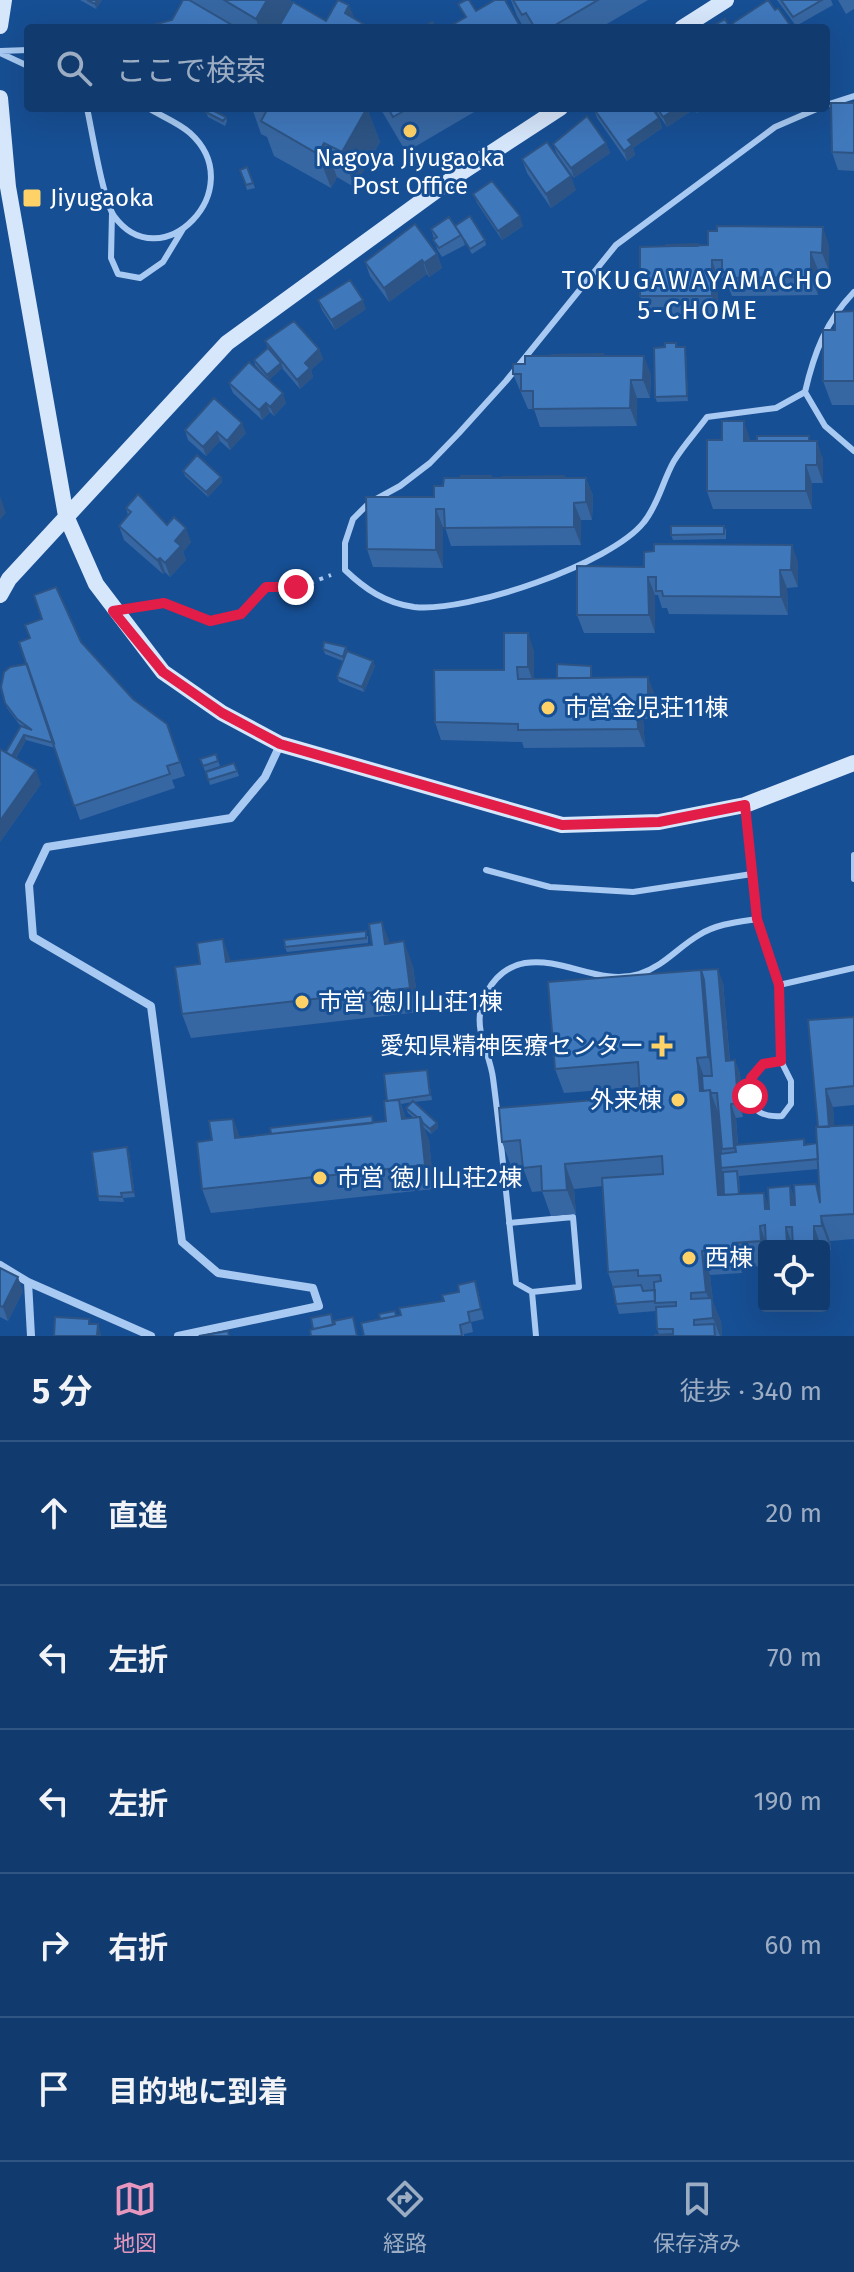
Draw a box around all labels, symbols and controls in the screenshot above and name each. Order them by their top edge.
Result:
search box [24,24,830,112]
icon: search [52,46,96,90]
text: ここで検索 [116,53,266,89]
marker: Nagoya Jiyugaoka Post Office [401,122,419,140]
place label: Nagoya Jiyugaoka Post Office [315,144,505,200]
place label: Jiyugaoka [50,184,154,212]
marker: Jiyugaoka [21,187,43,209]
district label: TOKUGAWAYAMACHO 5-CHOME [562,265,834,326]
route end [278,569,314,605]
place label: 市営金児荘11棟 [564,694,728,722]
marker: 市営金児荘11棟 [539,699,557,717]
place label: 市営 徳川山荘1棟 [318,988,503,1016]
marker: 市営 徳川山荘1棟 [293,993,311,1011]
place label: 愛知県精神医療センター [380,1032,644,1060]
marker: 愛知県精神医療センター [651,1035,673,1057]
route start [732,1078,768,1114]
place label: 外来棟 [590,1086,662,1114]
marker: 外来棟 [669,1091,687,1109]
place label: 市営 徳川山荘2棟 [336,1164,522,1192]
marker: 市営 徳川山荘2棟 [311,1169,329,1187]
map controls [758,1240,830,1312]
button: locate [758,1240,830,1312]
place label: 西棟 [705,1244,753,1272]
marker: 西棟 [680,1249,698,1267]
text: 5 分 [32,1371,92,1412]
text: 徒歩 · 340 m [680,1376,822,1407]
icon: ahead [32,1491,76,1535]
text: 直進 [108,1498,168,1534]
text: 20 m [765,1498,822,1529]
icon: left [32,1635,76,1679]
text: 左折 [108,1642,168,1678]
text: 70 m [767,1642,822,1673]
icon: left [32,1779,76,1823]
text: 左折 [108,1786,168,1822]
text: 190 m [753,1786,822,1817]
icon: right [32,1923,76,1967]
text: 右折 [108,1930,168,1966]
text: 60 m [764,1930,822,1961]
icon: arrive [32,2067,76,2111]
text: 目的地に到着 [108,2074,288,2110]
tab: 地図 [113,2177,157,2257]
tab: 経路 [383,2177,427,2257]
tab: 保存済み [653,2177,741,2257]

